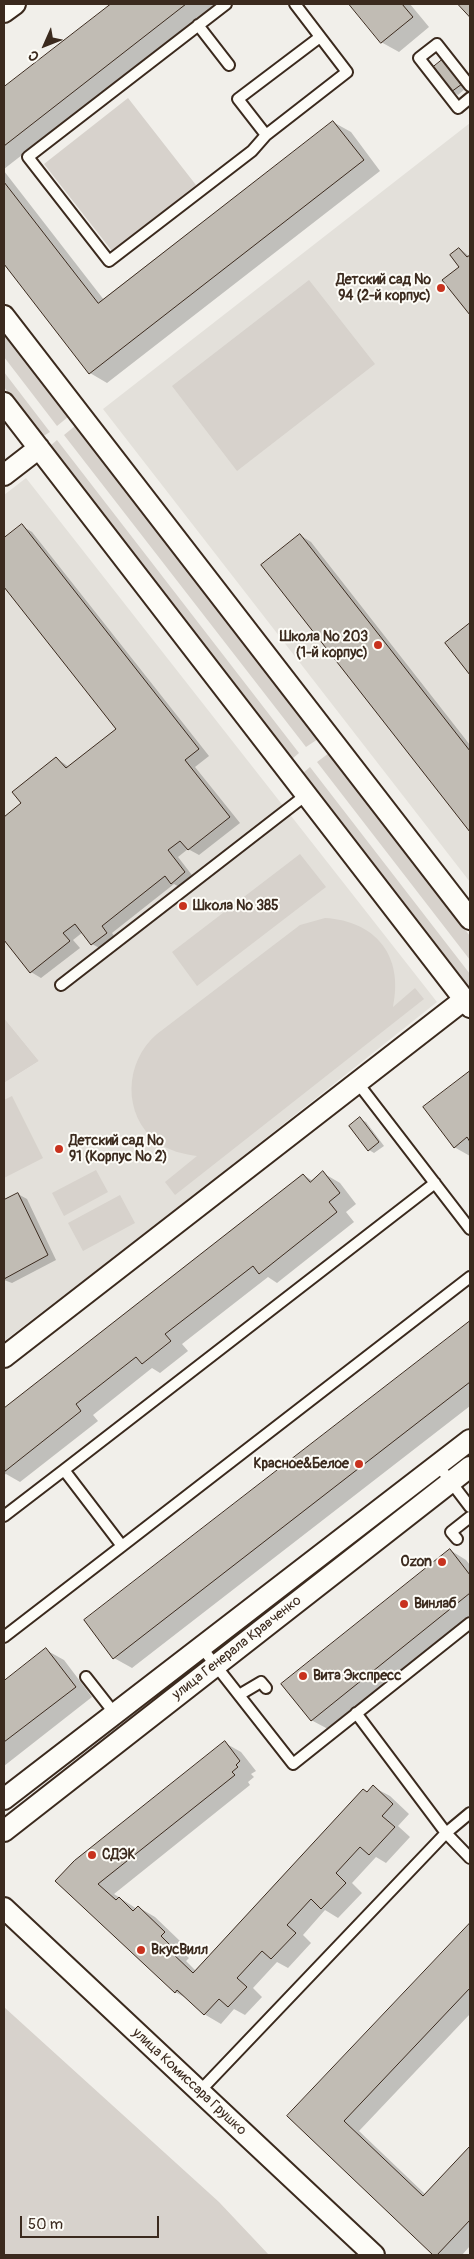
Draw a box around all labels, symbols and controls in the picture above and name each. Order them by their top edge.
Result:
north arrow [20,20,70,70]
text: С [25,47,43,65]
place label: Детский сад № 94 (2-й корпус) [336,272,431,304]
marker: Детский сад № 94 (2-й корпус) [435,282,447,294]
place label: Школа № 203 (1-й корпус) [280,629,368,662]
marker: Школа № 203 (1-й корпус) [372,639,384,651]
place label: Школа № 385 [193,898,279,914]
marker: Школа № 385 [177,900,189,912]
place label: Детский сад № 91 (Корпус № 2) [69,1133,167,1166]
marker: Детский сад № 91 (Корпус № 2) [53,1143,65,1155]
place label: Красное&Белое [253,1456,349,1472]
marker: Красное&Белое [353,1458,365,1470]
place label: Ozon [401,1554,432,1570]
marker: Ozon [436,1556,448,1568]
street label: улица Генерала Кравченко [169,1592,305,1704]
place label: Винлаб [414,1596,457,1612]
marker: Винлаб [398,1598,410,1610]
place label: Вита Экспресс [313,1668,401,1684]
marker: Вита Экспресс [297,1670,309,1682]
place label: СДЭК [102,1847,135,1863]
marker: СДЭК [86,1849,98,1861]
place label: ВкусВилл [151,1942,208,1958]
marker: ВкусВилл [135,1944,147,1956]
street label: улица Комиссара Грушко [129,2025,249,2139]
scale bar [22,2206,161,2238]
text: 50 m [28,2215,63,2234]

